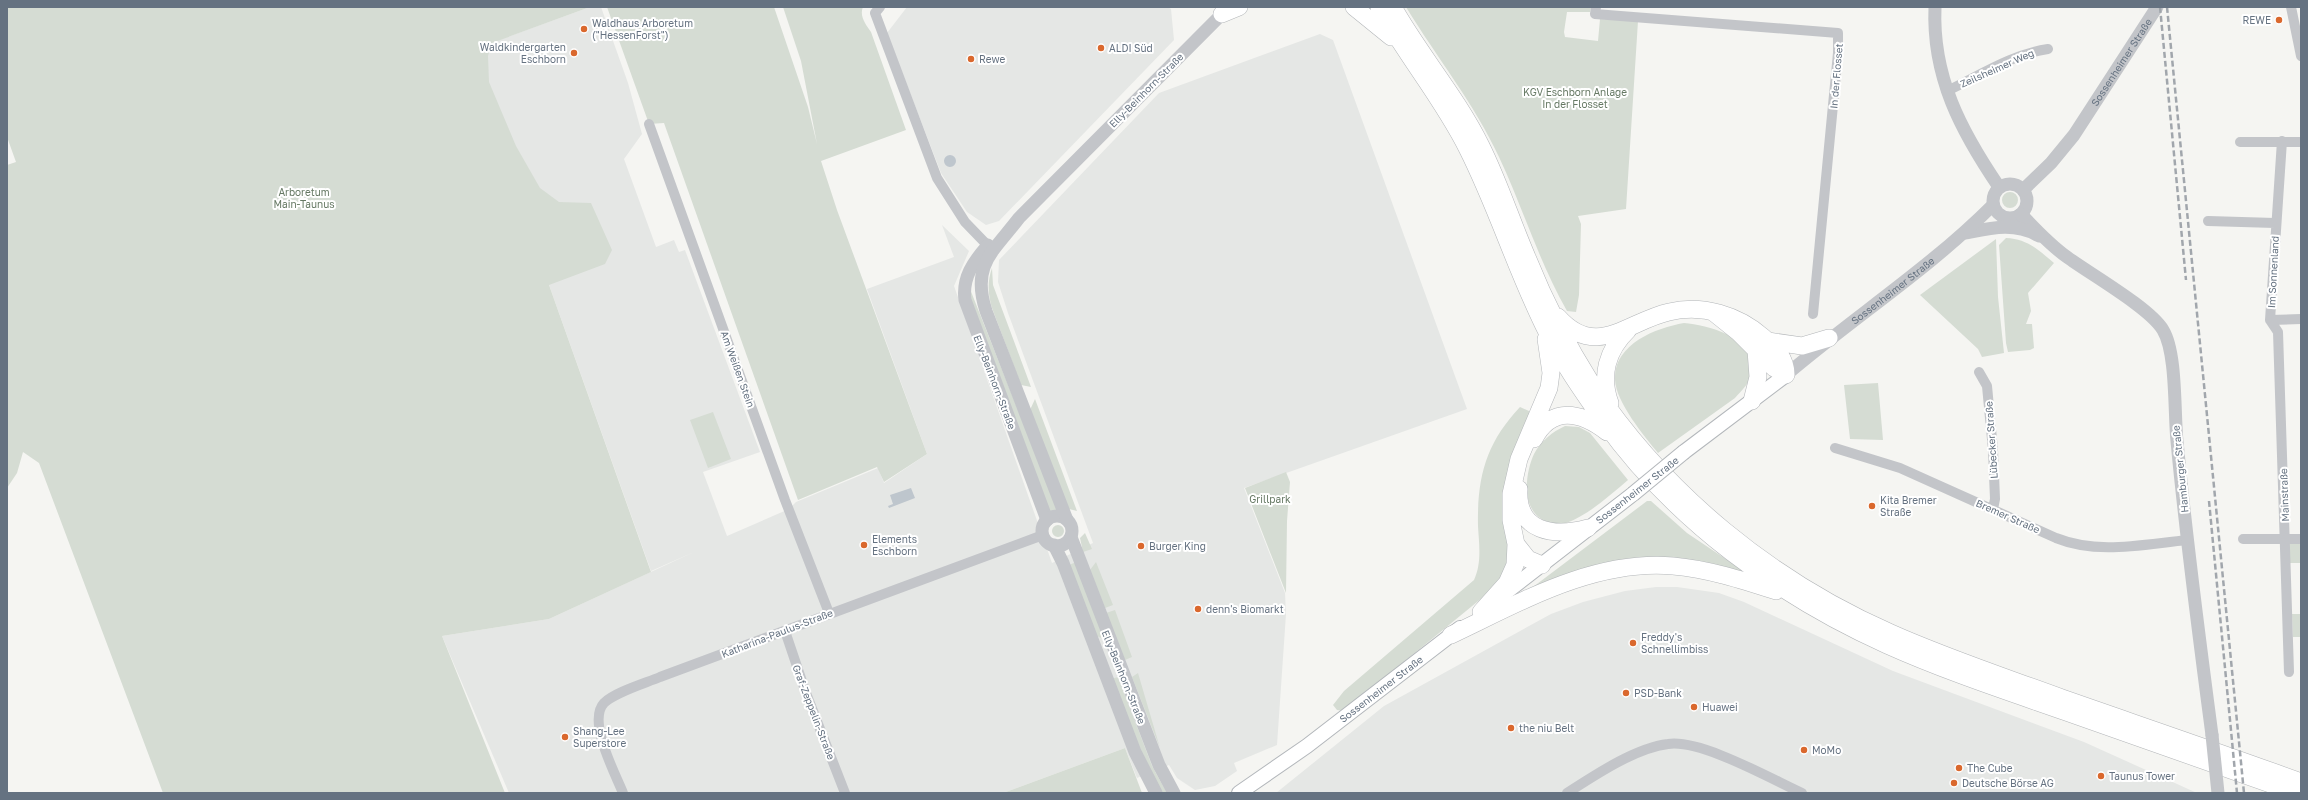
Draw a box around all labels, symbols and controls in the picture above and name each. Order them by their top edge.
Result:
place label: REWE [2242,14,2271,26]
marker: REWE [2274,15,2284,25]
street label: Sossenheimer Straße [2088,16,2154,108]
place label: Waldhaus Arboretum ("HessenForst") [592,17,693,41]
marker: Waldhaus Arboretum ("HessenForst") [579,24,589,34]
place label: Waldkindergarten Eschborn [480,41,566,65]
place label: ALDI Süd [1109,42,1153,54]
marker: ALDI Süd [1096,43,1106,53]
street label: In der Flosset [1827,43,1845,109]
street label: Zeilsheimer Weg [1958,46,2036,90]
marker: Waldkindergarten Eschborn [569,48,579,58]
street label: Elly-Beinhorn-Straße [1106,50,1186,130]
place label: Rewe [979,53,1005,65]
marker: Rewe [966,54,976,64]
park label: KGV Eschborn Anlage In der Flosset [1523,86,1627,110]
park label: Arboretum Main-Taunus [273,186,335,210]
street label: Im Sonnenland [2265,236,2281,308]
street label: Sossenheimer Straße [1849,254,1937,327]
street label: Am Weißen Stein [719,329,757,409]
street label: Elly-Beinhorn-Straße [971,333,1019,431]
street label: Lübecker Straße [1982,401,2000,479]
street label: Hamburger Straße [2169,425,2191,513]
street label: Sossenheimer Straße [1593,454,1681,526]
street label: Mainstraße [2277,468,2291,522]
park label: Grillpark [1249,493,1291,505]
place label: Kita Bremer Straße [1880,494,1937,518]
street label: Bremer Straße [1974,497,2042,536]
marker: Kita Bremer Straße [1867,501,1877,511]
place label: Elements Eschborn [872,533,917,557]
marker: Elements Eschborn [859,540,869,550]
place label: Burger King [1149,540,1206,552]
marker: Burger King [1136,541,1146,551]
place label: denn's Biomarkt [1206,603,1284,615]
marker: denn's Biomarkt [1193,604,1203,614]
street label: Katharina-Paulus-Straße [720,606,834,660]
street label: Elly-Beinhorn-Straße [1100,628,1148,726]
place label: Freddy's Schnellimbiss [1641,631,1708,655]
marker: Freddy's Schnellimbiss [1628,638,1638,648]
street label: Sossenheimer Straße [1337,653,1425,725]
street label: Graf-Zeppelin-Straße [790,663,838,761]
place label: PSD-Bank [1634,687,1682,699]
marker: PSD-Bank [1621,688,1631,698]
place label: Huawei [1702,701,1738,713]
marker: Huawei [1689,702,1699,712]
place label: the niu Belt [1519,722,1574,734]
marker: the niu Belt [1506,723,1516,733]
place label: Shang-Lee Superstore [573,725,626,749]
marker: Shang-Lee Superstore [560,732,570,742]
place label: MoMo [1812,744,1841,756]
marker: MoMo [1799,745,1809,755]
place label: The Cube [1967,762,2013,774]
marker: The Cube [1954,763,1964,773]
place label: Taunus Tower [2109,770,2175,782]
marker: Taunus Tower [2096,771,2106,781]
place label: Deutsche Börse AG [1962,777,2054,789]
marker: Deutsche Börse AG [1949,778,1959,788]

